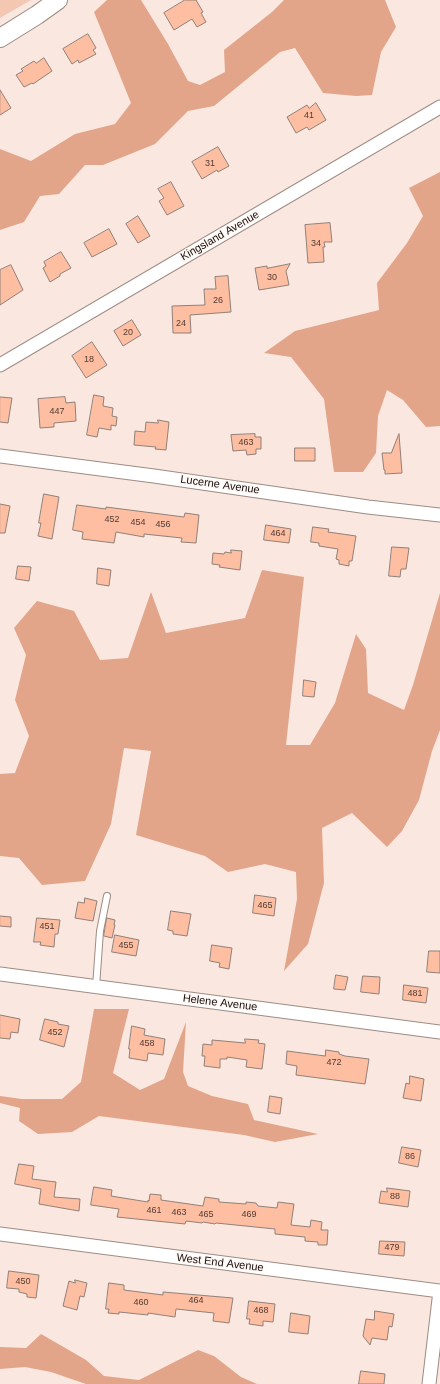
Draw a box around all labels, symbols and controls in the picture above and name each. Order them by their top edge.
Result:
house number: 41 [304,111,314,121]
house number: 31 [205,159,215,169]
street label: Kingsland Avenue [178,208,262,264]
house number: 34 [311,239,321,249]
house number: 30 [267,273,277,283]
house number: 26 [213,296,223,306]
house number: 24 [176,319,186,329]
house number: 20 [123,328,133,338]
house number: 18 [84,355,94,365]
house number: 447 [49,407,65,417]
house number: 463 [238,438,254,448]
street label: Lucerne Avenue [180,473,260,497]
house number: 452 [104,515,120,525]
house number: 454 [130,518,146,528]
house number: 456 [155,520,171,530]
house number: 464 [270,529,286,539]
house number: 465 [257,901,273,911]
house number: 451 [39,922,55,932]
house number: 455 [118,941,134,951]
house number: 481 [407,989,423,999]
street label: Helene Avenue [182,992,258,1014]
house number: 452 [47,1028,63,1038]
house number: 458 [139,1039,155,1049]
house number: 472 [326,1058,342,1068]
house number: 86 [405,1152,415,1162]
house number: 88 [390,1192,400,1202]
house number: 461 [146,1206,162,1216]
house number: 463 [171,1208,187,1218]
house number: 465 [198,1210,214,1220]
house number: 469 [241,1210,257,1220]
house number: 479 [384,1243,400,1253]
street label: West End Avenue [176,1251,264,1275]
house number: 450 [15,1277,31,1287]
house number: 464 [188,1296,204,1306]
house number: 460 [133,1298,149,1308]
house number: 468 [253,1306,269,1316]

